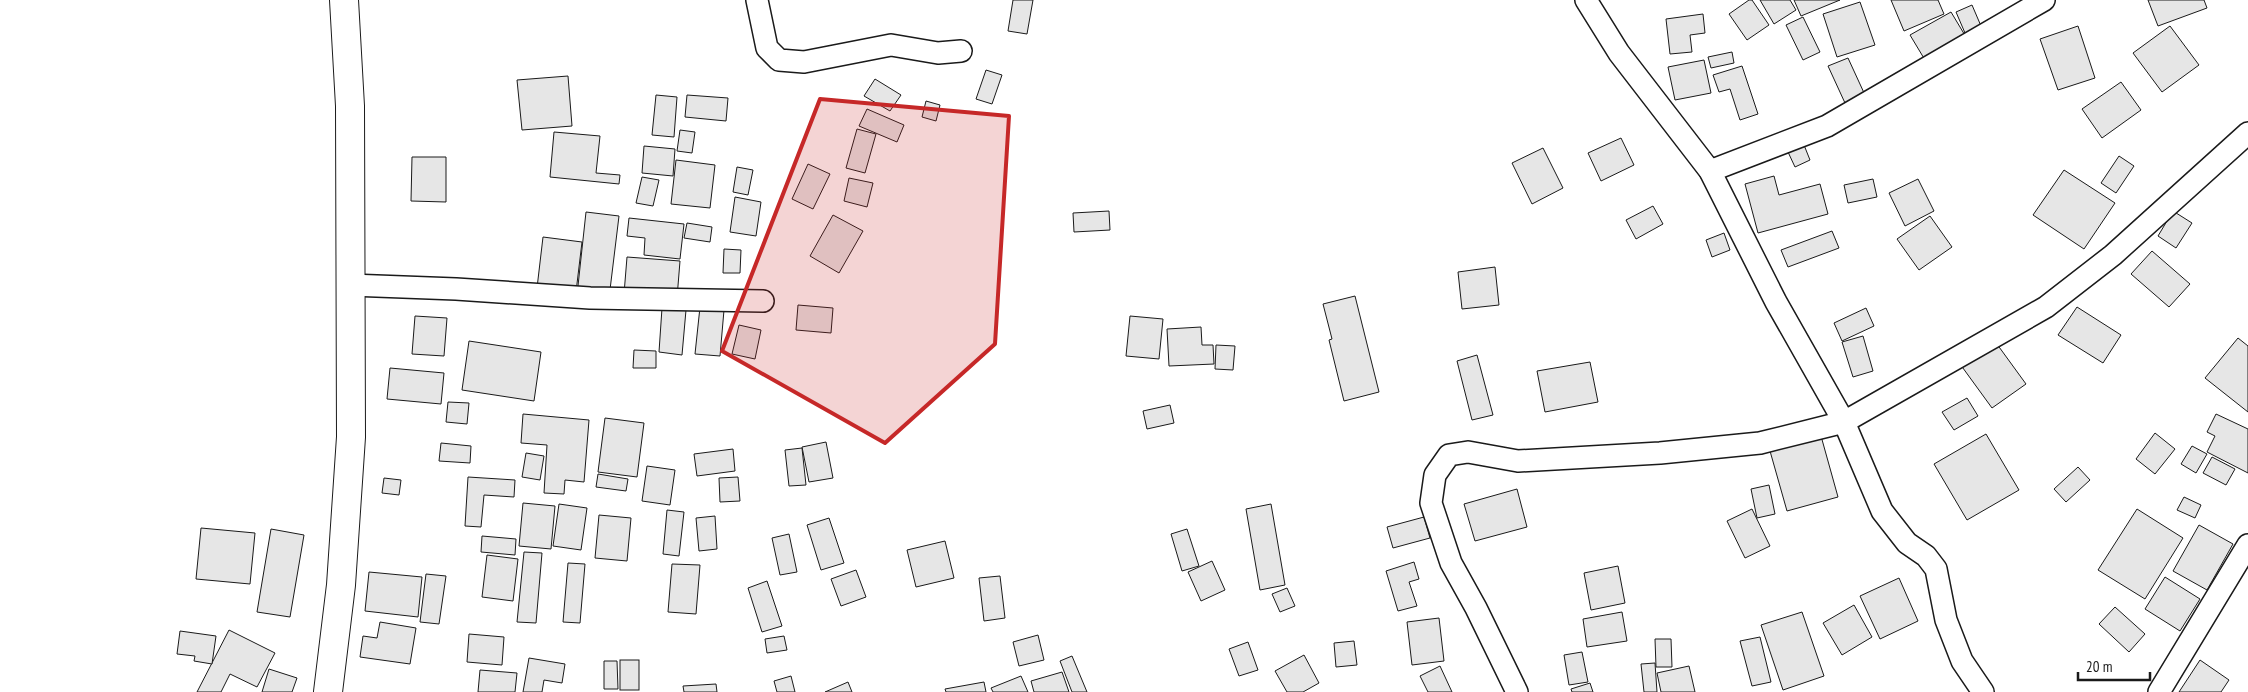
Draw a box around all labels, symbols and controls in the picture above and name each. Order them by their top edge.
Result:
scale bar [2078,650,2150,682]
text: 20 m [2086,657,2112,676]

